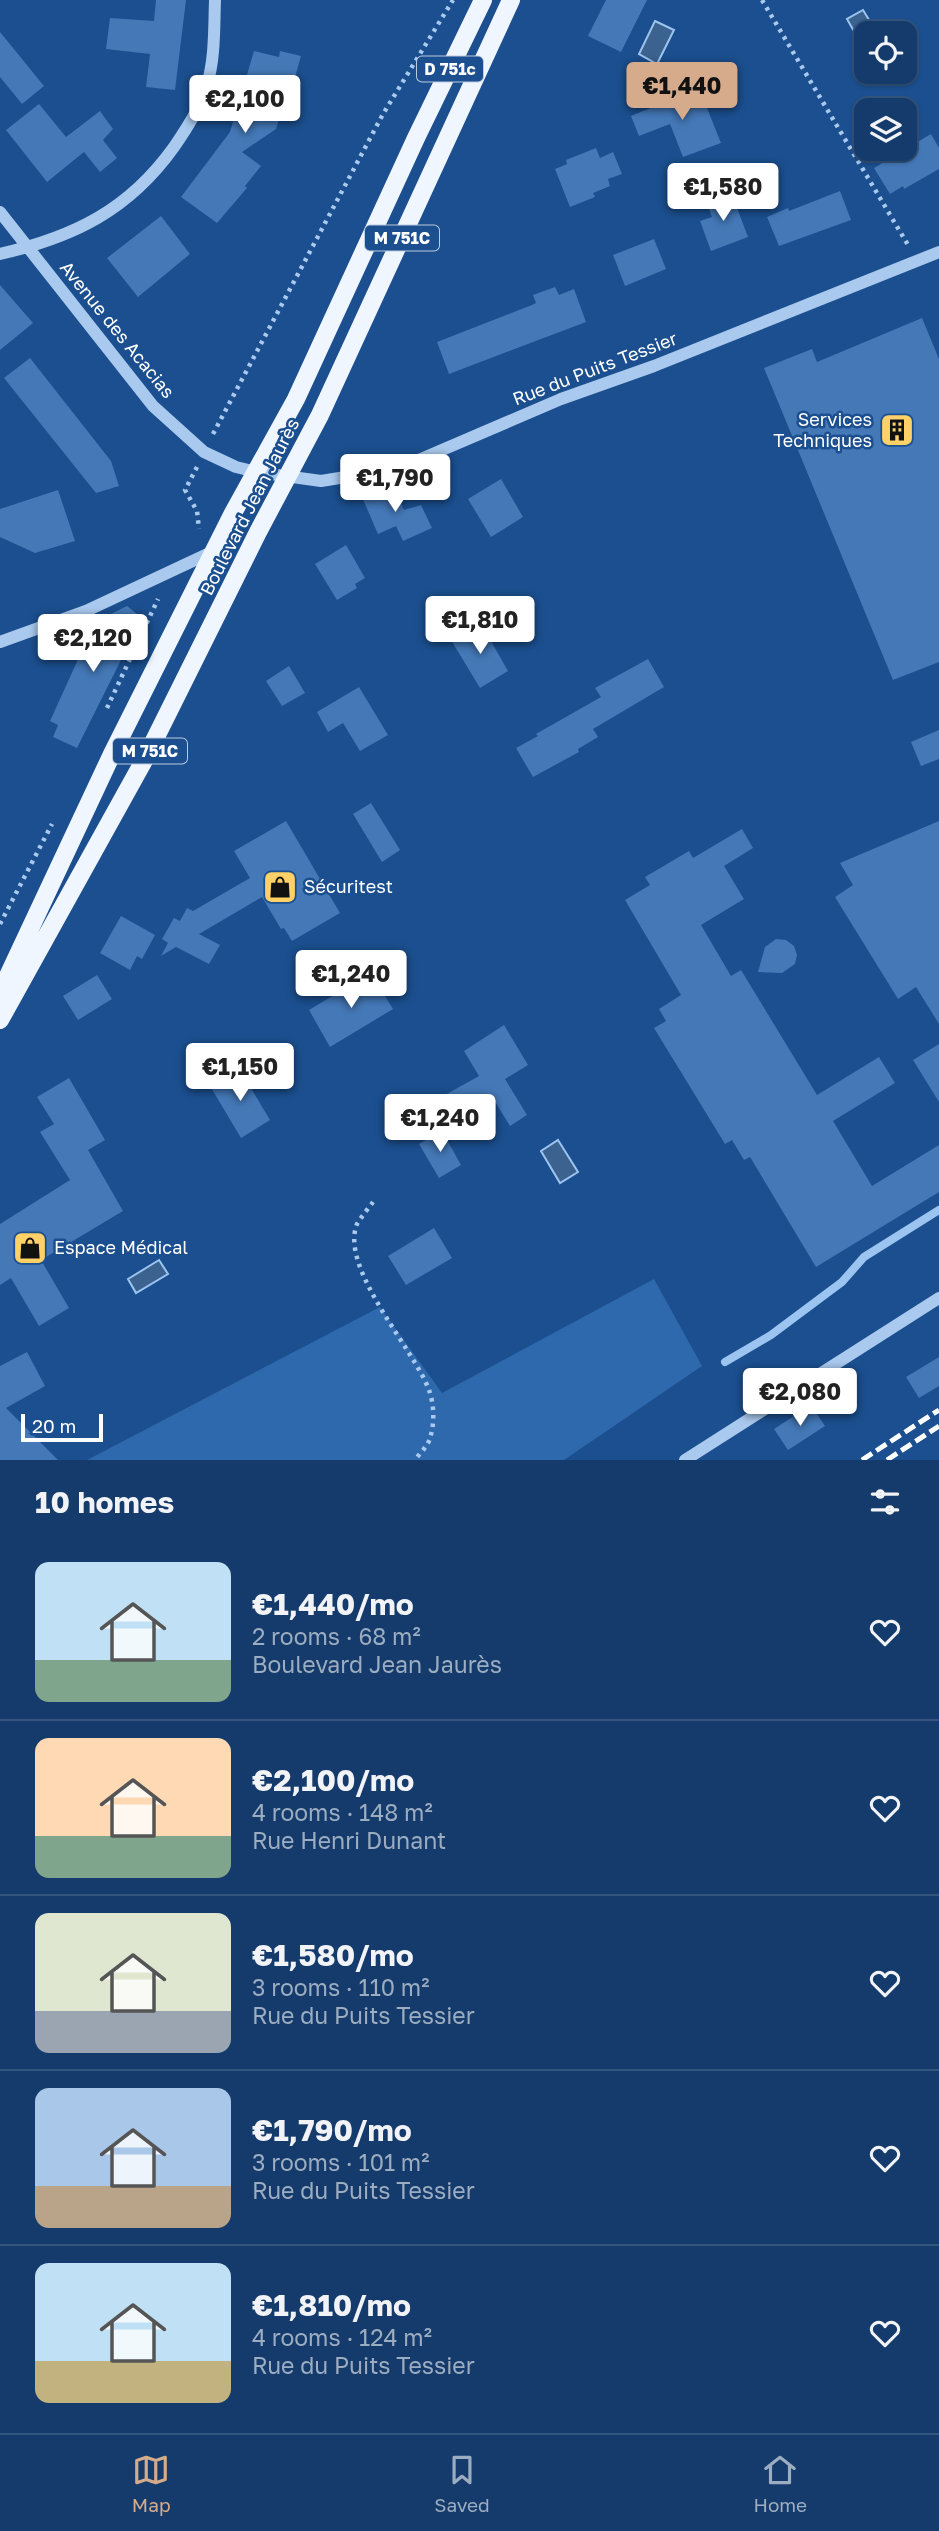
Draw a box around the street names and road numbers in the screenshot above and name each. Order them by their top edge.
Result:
road number: D 751c [417,57,483,82]
road number: M 751C [365,226,439,250]
street label: Avenue des Acacias [56,256,180,402]
street label: Rue du Puits Tessier [509,327,680,410]
street label: Boulevard Jean Jaurès [195,414,303,599]
road number: M 751C [113,738,187,764]

